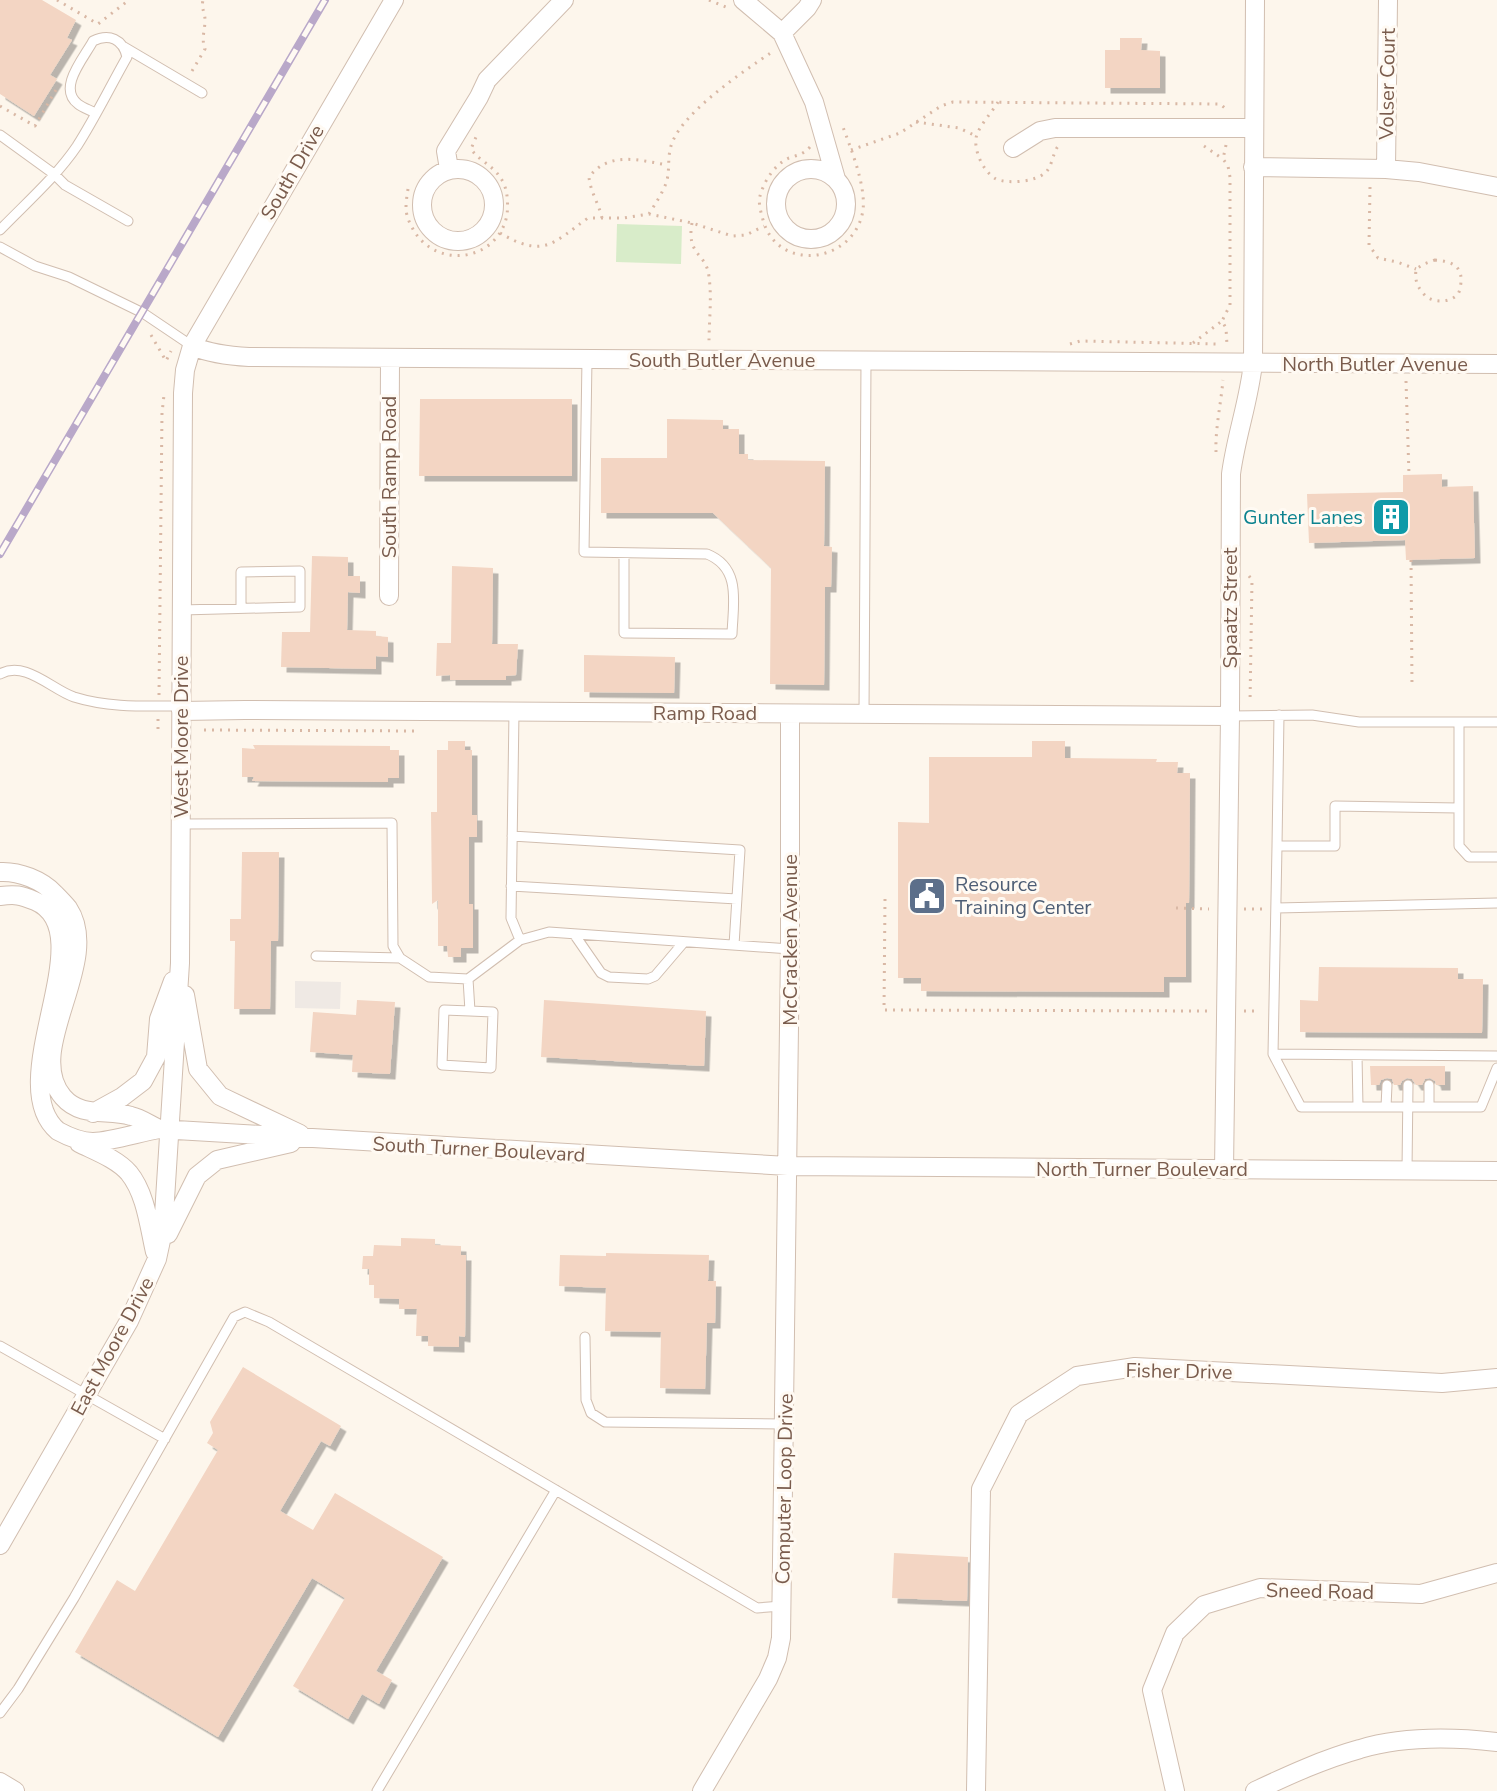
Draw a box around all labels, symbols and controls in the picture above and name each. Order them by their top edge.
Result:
street label: Volser Court [1373,27,1402,141]
street label: South Drive [254,120,331,225]
street label: South Butler Avenue [629,347,815,374]
street label: North Butler Avenue [1282,351,1468,378]
street label: South Ramp Road [376,396,403,558]
building icon: Gunter Lanes [1370,496,1412,538]
place label: Gunter Lanes [1243,504,1363,531]
street label: Spaatz Street [1217,546,1244,669]
street label: West Moore Drive [168,656,195,818]
street label: Ramp Road [653,700,757,727]
street label: McCracken Avenue [777,854,804,1026]
place label: Resource Training Center [955,871,1092,921]
public building icon: Resource Training Center [906,875,948,917]
street label: South Turner Boulevard [372,1130,586,1169]
street label: North Turner Boulevard [1036,1156,1248,1183]
street label: East Moore Drive [65,1272,160,1420]
street label: Fisher Drive [1125,1357,1233,1386]
street label: Computer Loop Drive [769,1393,800,1585]
street label: Sneed Road [1266,1577,1374,1606]

